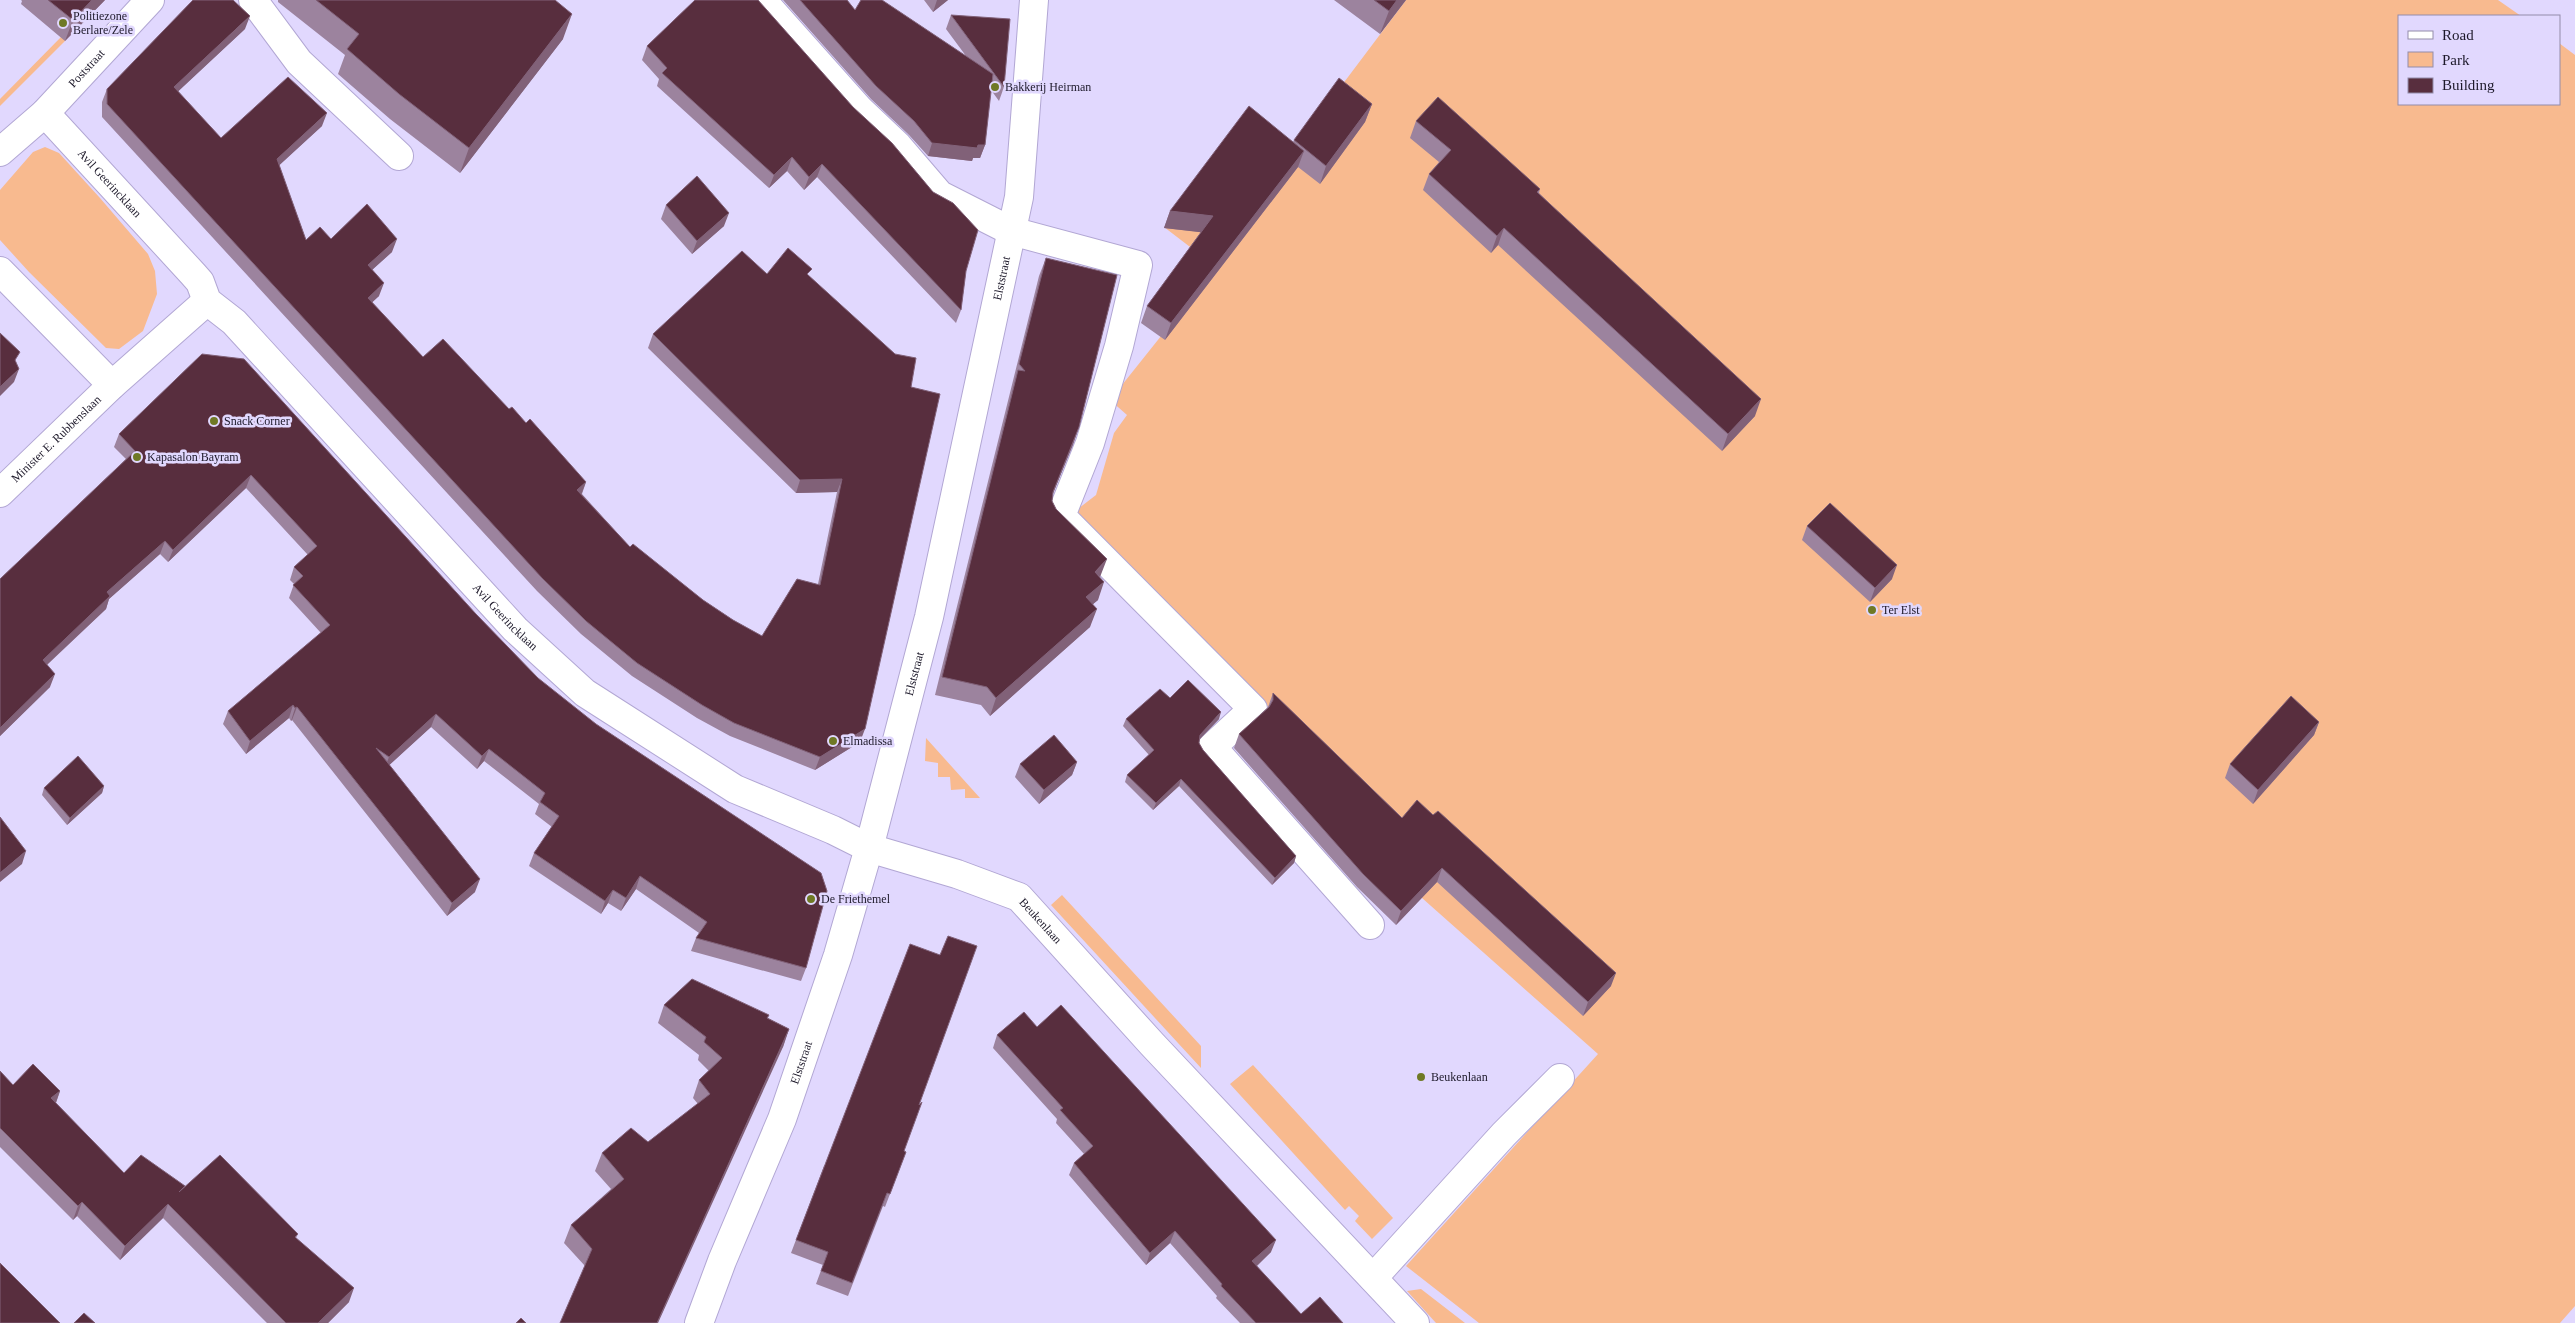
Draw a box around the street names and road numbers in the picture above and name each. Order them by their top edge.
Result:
street label: Poststraat [65,46,108,90]
street label: Avil Geerincklaan [75,146,144,220]
street label: Elststraat [990,254,1013,302]
street label: Minister E. Rubbenslaan [8,392,104,485]
street label: Avil Geerincklaan [470,581,541,653]
street label: Elststraat [902,650,927,697]
street label: Beukenlaan [1016,895,1065,947]
street label: Elststraat [787,1038,815,1086]

